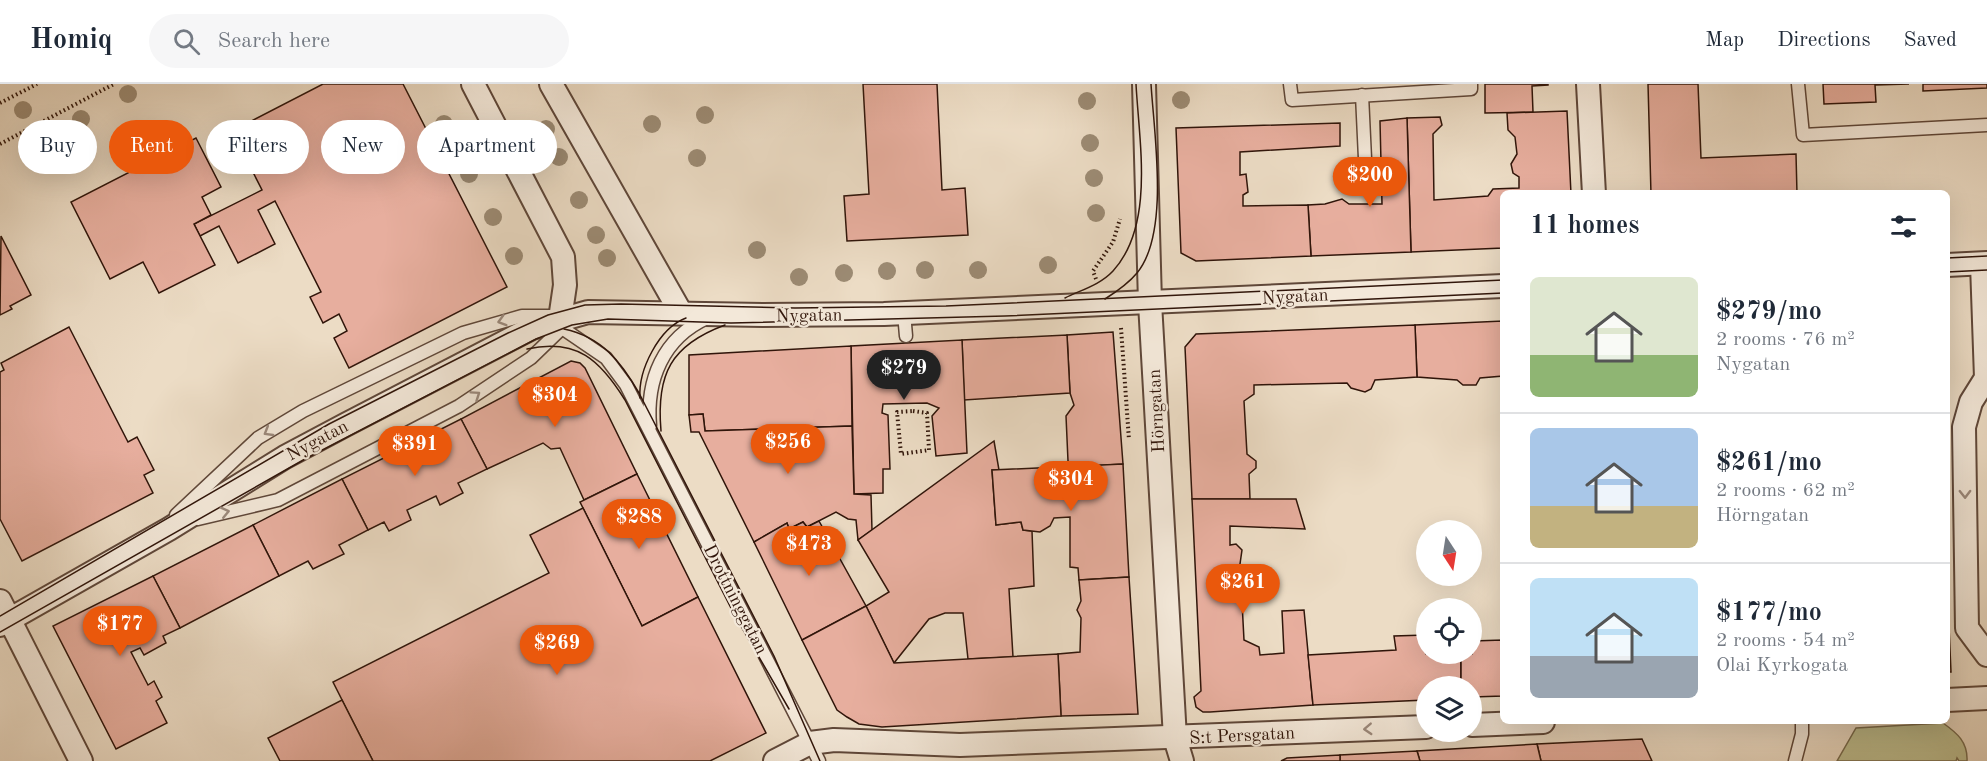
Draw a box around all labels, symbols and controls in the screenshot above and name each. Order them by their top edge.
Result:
search box [149,14,569,68]
icon: search [170,25,203,58]
text: Homiq [30,27,113,55]
text: Search here [218,30,330,52]
text: Map [1705,30,1744,51]
text: Directions [1777,30,1871,51]
text: Saved [1904,30,1957,51]
chip: Buy [18,120,97,174]
chip: Rent [109,120,194,174]
chip: Filters [206,120,309,174]
chip: New [321,120,405,174]
chip: Apartment [417,120,557,174]
pin: $200 [1334,157,1406,208]
text: $200 [1347,166,1393,186]
icon: filters [1887,210,1920,243]
text: 11 homes [1530,213,1639,239]
street label: Nygatan [1261,286,1329,308]
text: $279/mo [1716,299,1822,325]
icon: home [1578,301,1650,373]
street label: Nygatan [775,306,843,326]
one-way arrow [497,314,508,326]
text: 2 rooms · 76 m² [1716,330,1855,350]
pin: $279 [868,350,940,401]
text: Nygatan [1716,355,1790,375]
text: $279 [881,359,927,379]
street label: Hörngatan [1146,368,1168,453]
pin: $304 [519,377,591,428]
text: $304 [532,386,578,406]
one-way arrow [469,391,480,402]
street label: Nygatan [284,417,351,465]
pin: $256 [752,424,824,475]
one-way arrow [264,425,274,437]
pin: $391 [379,426,451,477]
text: $256 [765,433,811,453]
text: $391 [392,435,438,455]
text: $261/mo [1716,450,1822,476]
icon: home [1578,452,1650,524]
pin: $304 [1035,461,1107,512]
text: $304 [1048,470,1094,490]
text: 2 rooms · 62 m² [1716,481,1855,501]
one-way arrow [1959,490,1971,499]
pin: $288 [603,499,675,550]
one-way arrow [219,506,229,519]
text: Hörngatan [1716,506,1809,526]
text: $288 [616,508,662,528]
north arrow [1416,520,1482,586]
map controls [1416,520,1482,742]
pin: $473 [773,526,845,577]
text: $473 [786,535,832,555]
street label: Drottninggatan [700,542,771,657]
pin: $261 [1207,564,1279,615]
text: $261 [1220,573,1266,593]
button: locate [1416,598,1482,664]
text: $177/mo [1716,600,1822,626]
icon: home [1578,602,1650,674]
pin: $177 [84,606,156,657]
text: $177 [97,615,143,635]
pin: $269 [521,625,593,676]
text: 2 rooms · 54 m² [1716,631,1855,651]
text: $269 [534,634,580,654]
text: Olai Kyrkogata [1716,656,1848,676]
button: layers [1416,676,1482,742]
one-way arrow [1364,723,1373,736]
street label: S:t Persgatan [1189,724,1296,748]

